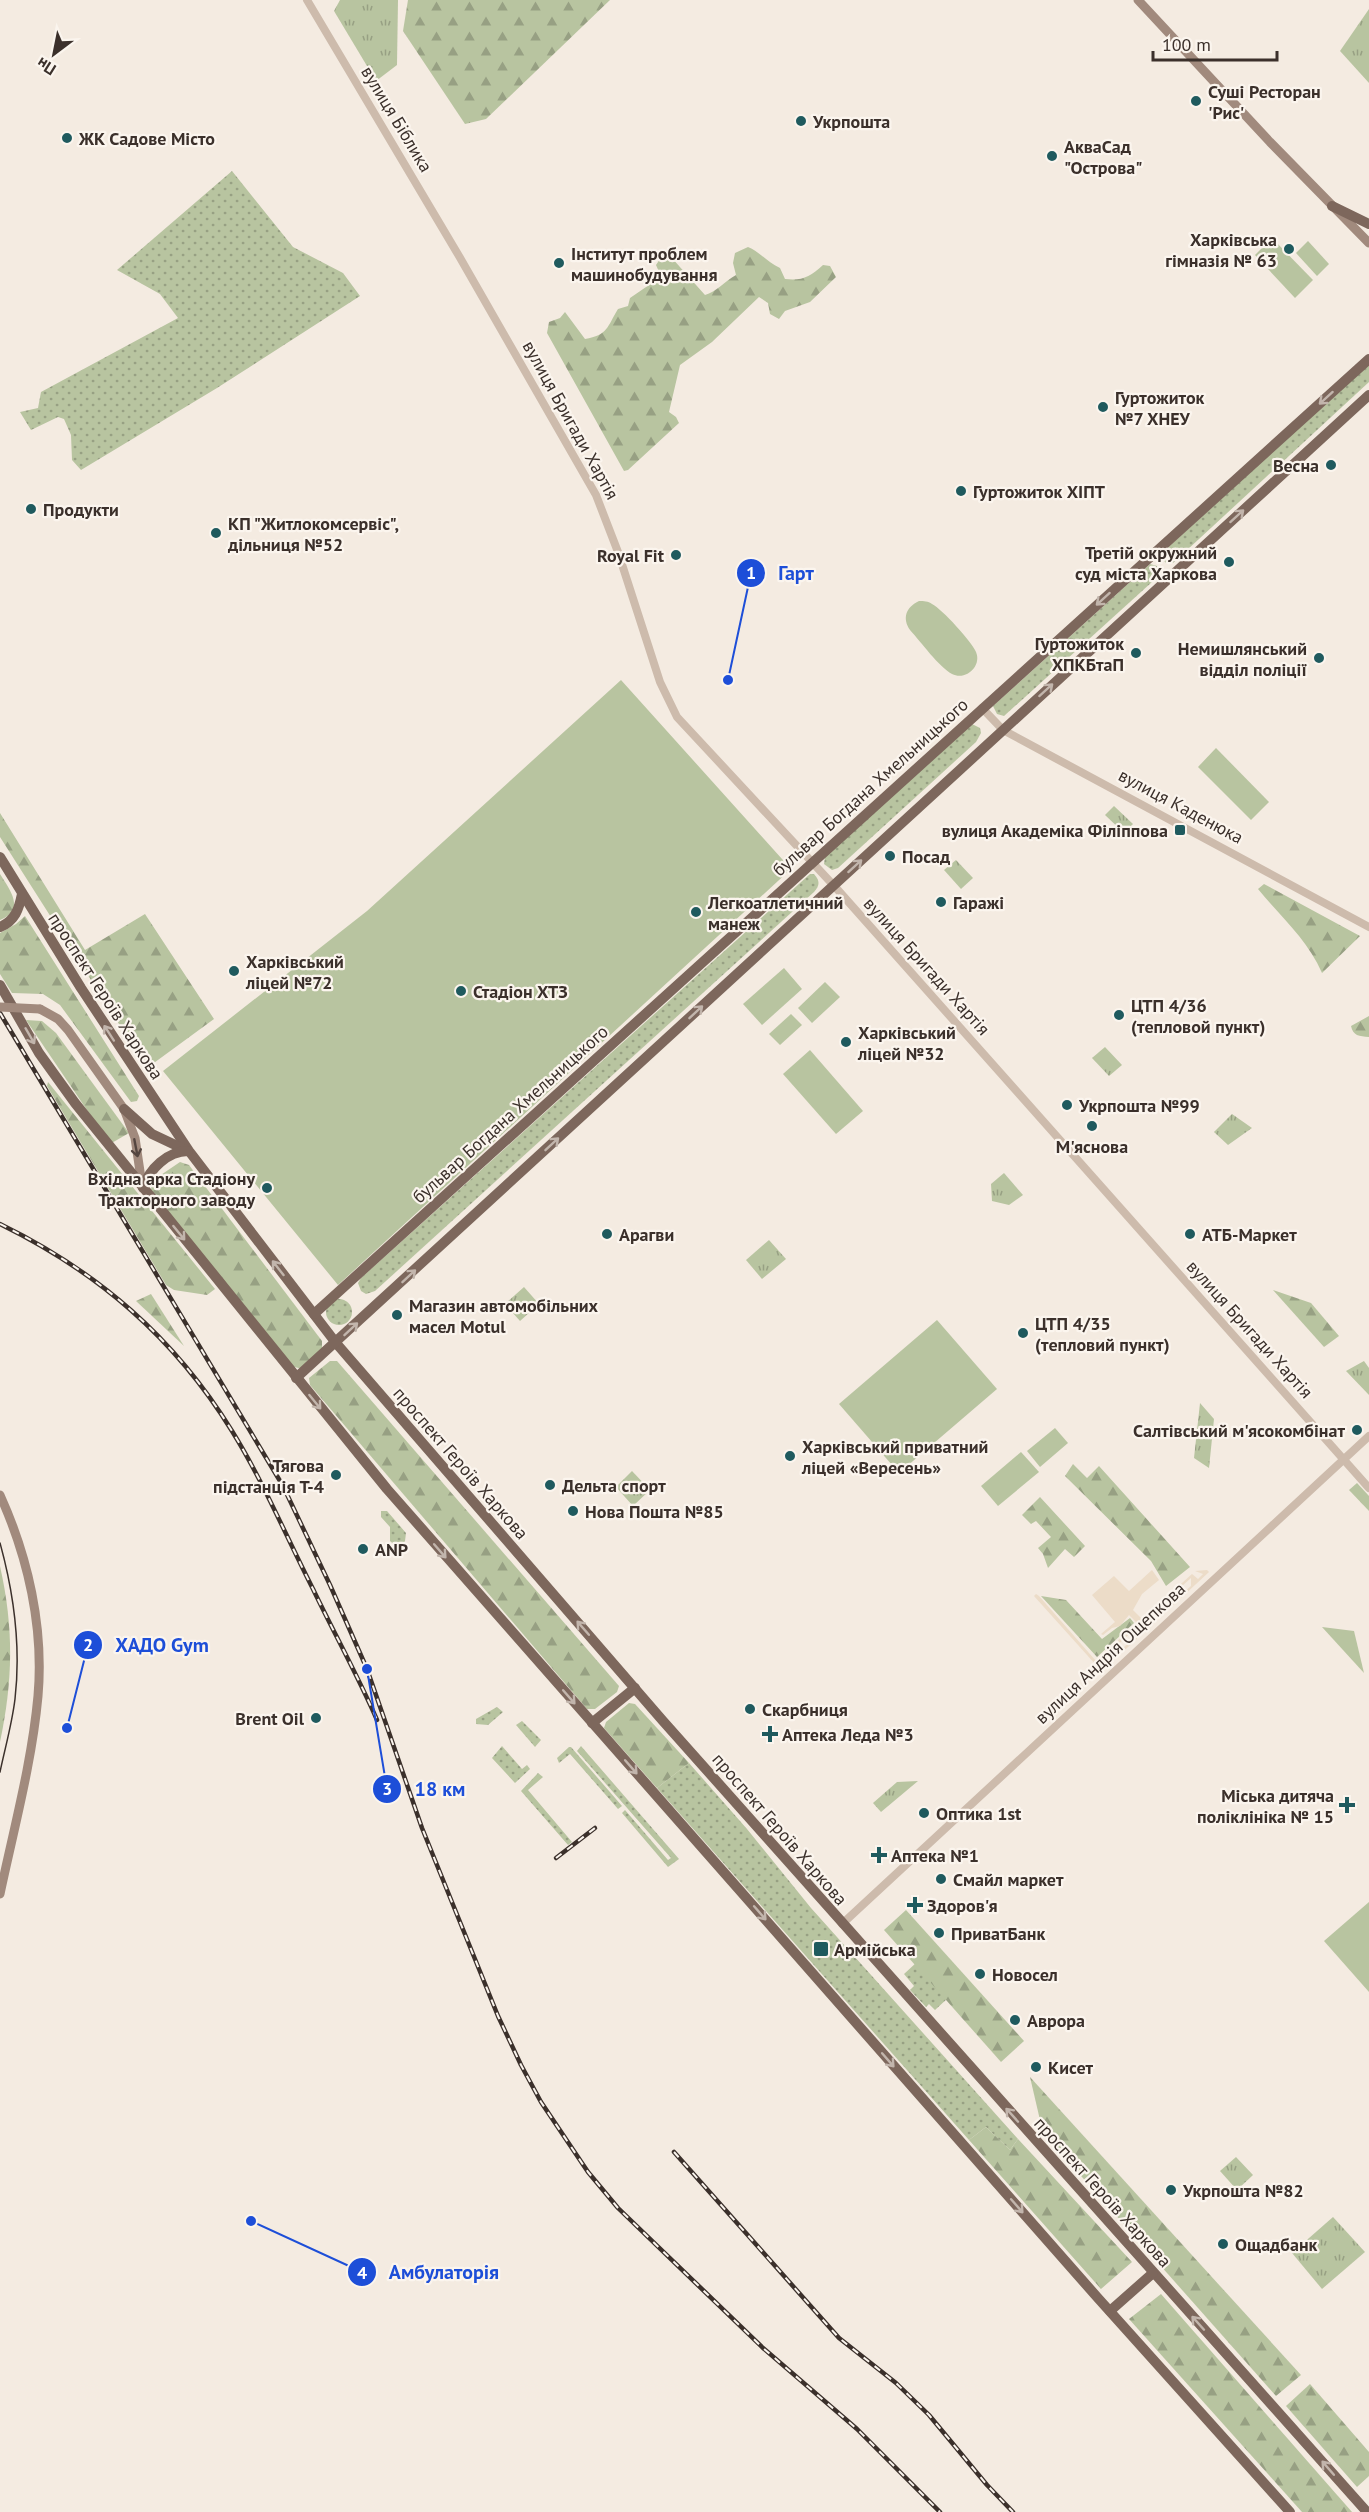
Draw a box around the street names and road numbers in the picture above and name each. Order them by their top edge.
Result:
street label: вулиця Біблика [356,62,438,176]
street label: вулиця Бригади Хартія [518,337,624,503]
street label: бульвар Богдана Хмельницького [767,693,973,881]
street label: вулиця Каденюка [1115,763,1247,849]
street label: вулиця Бригади Хартія [859,892,995,1040]
street label: проспект Героїв Харкова [43,908,169,1084]
street label: бульвар Богдана Хмельницького [407,1020,613,1208]
street label: вулиця Бригади Хартія [1182,1255,1318,1403]
street label: проспект Героїв Харкова [389,1382,533,1544]
street label: вулиця Андрія Ощепкова [1030,1577,1190,1729]
street label: проспект Героїв Харкова [708,1748,852,1910]
street label: проспект Героїв Харкова [1029,2112,1177,2272]

